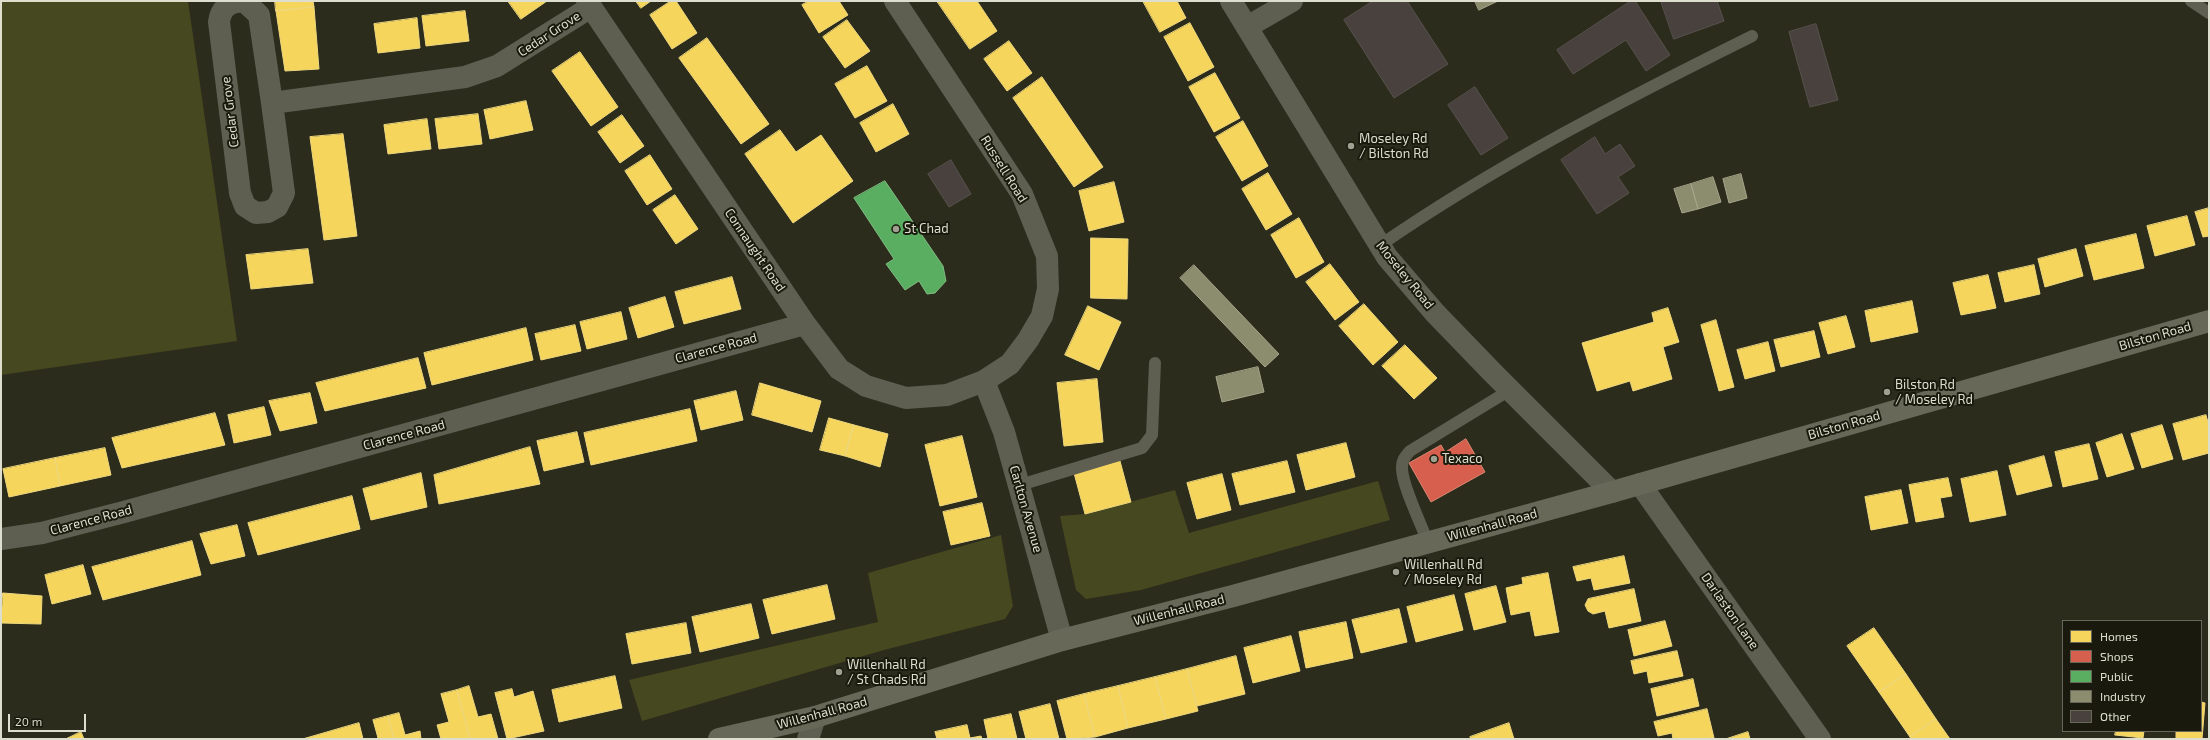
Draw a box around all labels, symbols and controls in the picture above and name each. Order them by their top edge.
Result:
street label: Cedar Grove [515,8,583,60]
street label: Cedar Grove [218,76,242,148]
place label: Moseley Rd / Bilston Rd [1359,131,1429,162]
street label: Russell Road [977,133,1031,205]
marker: Moseley Rd / Bilston Rd [1346,141,1356,151]
street label: Connaught Road [721,205,789,295]
place label: St Chad [904,221,949,237]
marker: St Chad [891,224,901,234]
street label: Moseley Road [1373,238,1437,312]
street label: Bilston Road [2117,318,2193,354]
street label: Clarence Road [673,330,759,366]
place label: Bilston Rd / Moseley Rd [1895,377,1973,408]
marker: Bilston Rd / Moseley Rd [1882,387,1892,397]
street label: Bilston Road [1806,407,1882,443]
street label: Clarence Road [361,417,447,453]
place label: Texaco [1442,451,1483,467]
marker: Texaco [1429,454,1439,464]
street label: Carlton Avenue [1006,464,1046,554]
street label: Clarence Road [48,502,134,538]
street label: Willenhall Road [1445,505,1539,545]
place label: Willenhall Rd / Moseley Rd [1404,557,1483,588]
marker: Willenhall Rd / Moseley Rd [1391,567,1401,577]
street label: Darlaston Lane [1698,570,1762,652]
street label: Willenhall Road [1132,591,1226,629]
legend [2062,620,2202,732]
text: Homes [2100,629,2138,643]
text: Shops [2100,649,2134,663]
place label: Willenhall Rd / St Chads Rd [847,657,926,688]
marker: Willenhall Rd / St Chads Rd [834,667,844,677]
text: Public [2100,669,2133,683]
text: Industry [2100,689,2146,703]
street label: Willenhall Road [775,693,869,733]
scale bar [10,706,88,732]
text: Other [2100,709,2131,723]
text: 20 m [15,714,42,728]

